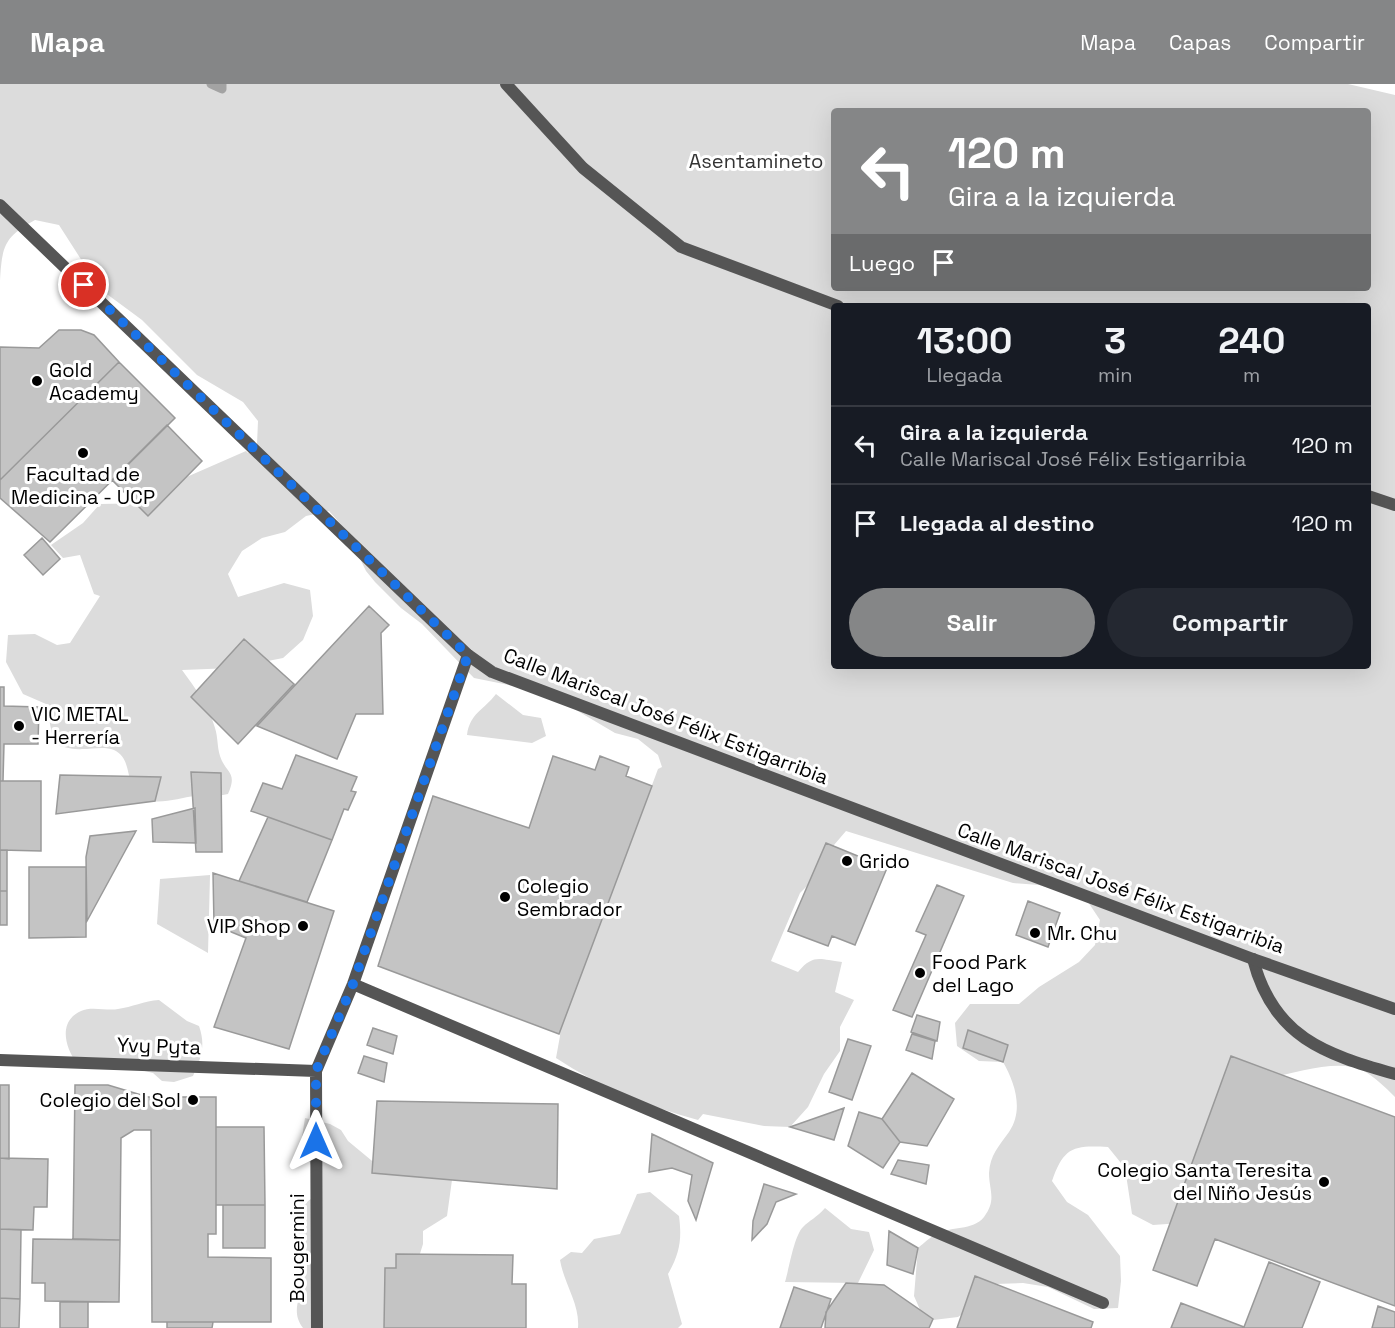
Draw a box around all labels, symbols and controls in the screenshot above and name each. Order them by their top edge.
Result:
text: Mapa [30,24,105,60]
text: Mapa [1080,29,1136,56]
text: Capas [1169,29,1231,56]
text: Compartir [1264,29,1365,56]
text: 120 m [948,127,1066,180]
icon: left [849,132,927,210]
park label: Asentamineto [689,148,823,174]
text: Gira a la izquierda [948,179,1175,214]
icon: arrive [927,246,960,279]
text: Luego [849,249,915,277]
pin [58,259,109,310]
icon: arrive [67,268,100,301]
text: 13:00 [917,318,1012,364]
text: 3 [1104,318,1126,364]
text: 240 [1218,318,1285,364]
place label: Gold Academy [49,357,139,406]
text: Llegada [926,362,1003,388]
text: min [1098,362,1132,388]
text: m [1243,362,1260,388]
marker: Gold Academy [30,374,44,388]
text: Gira a la izquierda [900,418,1088,446]
icon: left [849,429,882,462]
text: 120 m [1292,431,1353,459]
marker: Facultad de Medicina - UCP [76,446,90,460]
text: Calle Mariscal José Félix Estigarribia [900,446,1246,472]
place label: Facultad de Medicina - UCP [11,461,155,510]
icon: arrive [849,507,882,540]
text: Llegada al destino [900,509,1094,537]
text: 120 m [1292,509,1353,537]
button: Salir [849,588,1095,657]
button: Compartir [1107,588,1353,657]
street label: Calle Mariscal José Félix Estigarribia [500,642,832,790]
place label: VIC METAL - Herrería [31,701,129,750]
marker: VIC METAL - Herrería [12,719,26,733]
street label: Calle Mariscal José Félix Estigarribia [954,817,1288,959]
place label: Grido [859,848,910,874]
marker: Grido [840,854,854,868]
place label: Colegio Sembrador [517,873,622,922]
marker: Colegio Sembrador [498,890,512,904]
place label: VIP Shop [207,913,291,939]
marker: VIP Shop [296,919,310,933]
place label: Mr. Chu [1047,920,1117,946]
marker: Mr. Chu [1028,926,1042,940]
place label: Food Park del Lago [932,949,1027,998]
marker: Food Park del Lago [913,966,927,980]
street label: Yvy Pyta [117,1032,201,1060]
place label: Colegio del Sol [40,1087,181,1113]
marker: Colegio del Sol [186,1093,200,1107]
position arrow [284,1109,348,1173]
place label: Colegio Santa Teresita del Niño Jesús [1097,1157,1312,1206]
marker: Colegio Santa Teresita del Niño Jesús [1317,1175,1331,1189]
street label: Bougermini [284,1193,310,1303]

